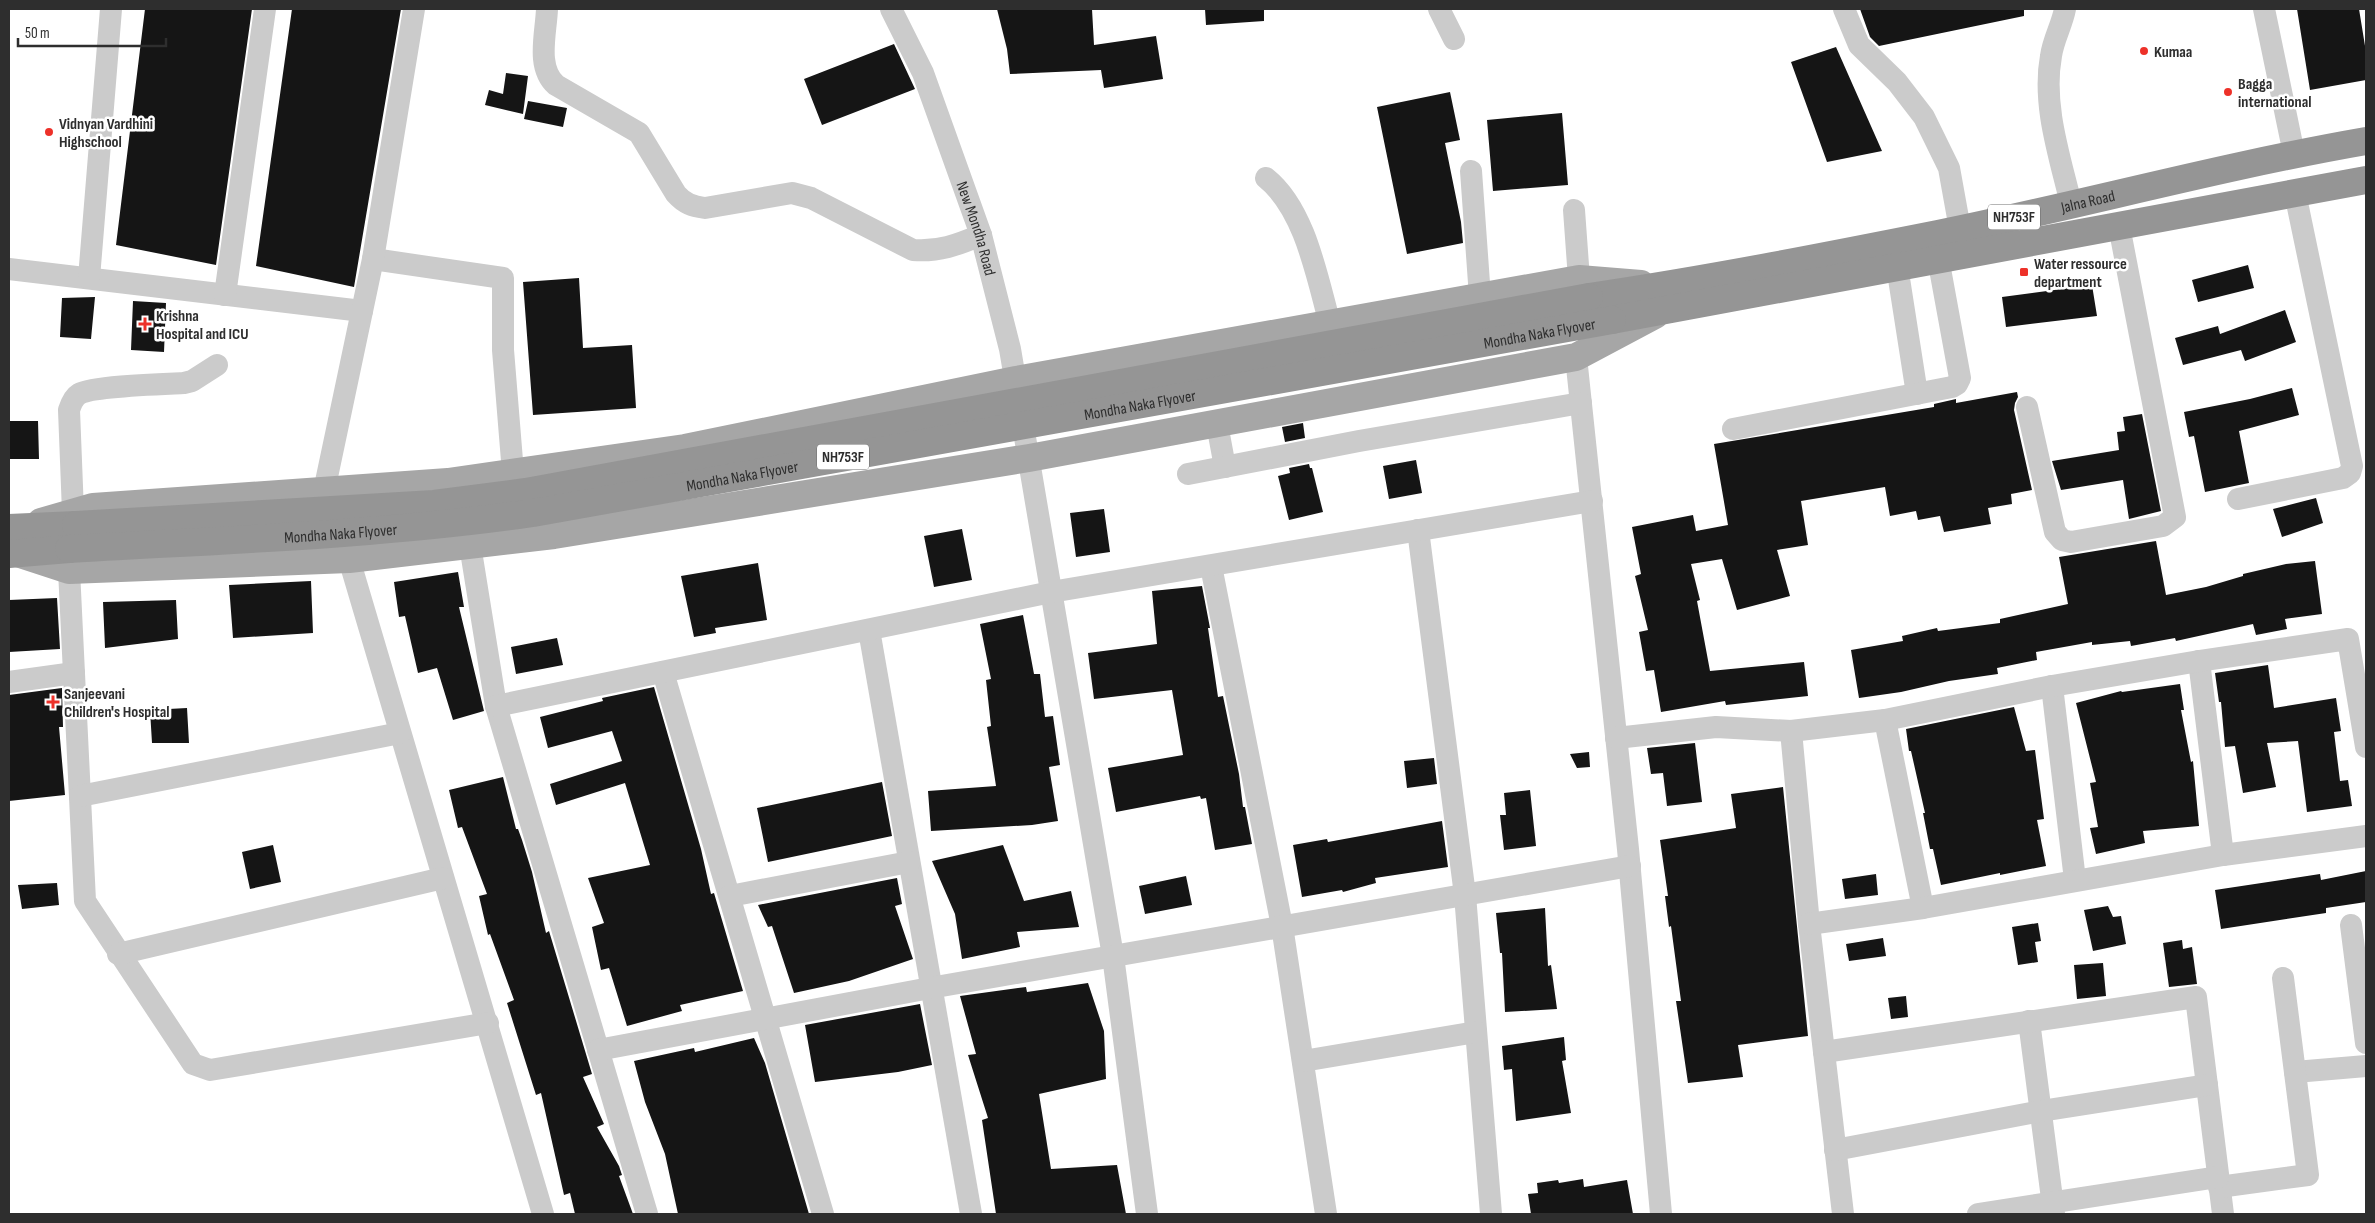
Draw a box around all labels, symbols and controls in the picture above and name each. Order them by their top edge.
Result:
scale bar [18,15,165,47]
text: 50 m [25,24,50,43]
place label: Kumaa [2154,43,2192,62]
marker: Kumaa [2138,45,2150,57]
place label: Bagga international [2238,75,2312,112]
marker: Bagga international [2222,86,2234,98]
place label: Vidnyan Vardhini Highschool [59,115,153,152]
marker: Vidnyan Vardhini Highschool [43,126,55,138]
street label: New Mondha Road [952,179,999,278]
street label: Jalna Road [2058,187,2117,218]
road number: NH753F [1988,204,2040,230]
place label: Water ressource department [2034,255,2127,292]
marker: Water ressource department [2018,266,2030,278]
place label: Krishna Hospital and ICU [156,307,249,344]
street label: Mondha Naka Flyover [1482,315,1598,354]
marker: Krishna Hospital and ICU [138,317,152,331]
street label: Mondha Naka Flyover [1083,387,1198,425]
road number: NH753F [817,444,869,470]
street label: Mondha Naka Flyover [685,458,800,496]
street label: Mondha Naka Flyover [284,521,398,548]
place label: Sanjeevani Children's Hospital [64,685,170,722]
marker: Sanjeevani Children's Hospital [46,695,60,709]

